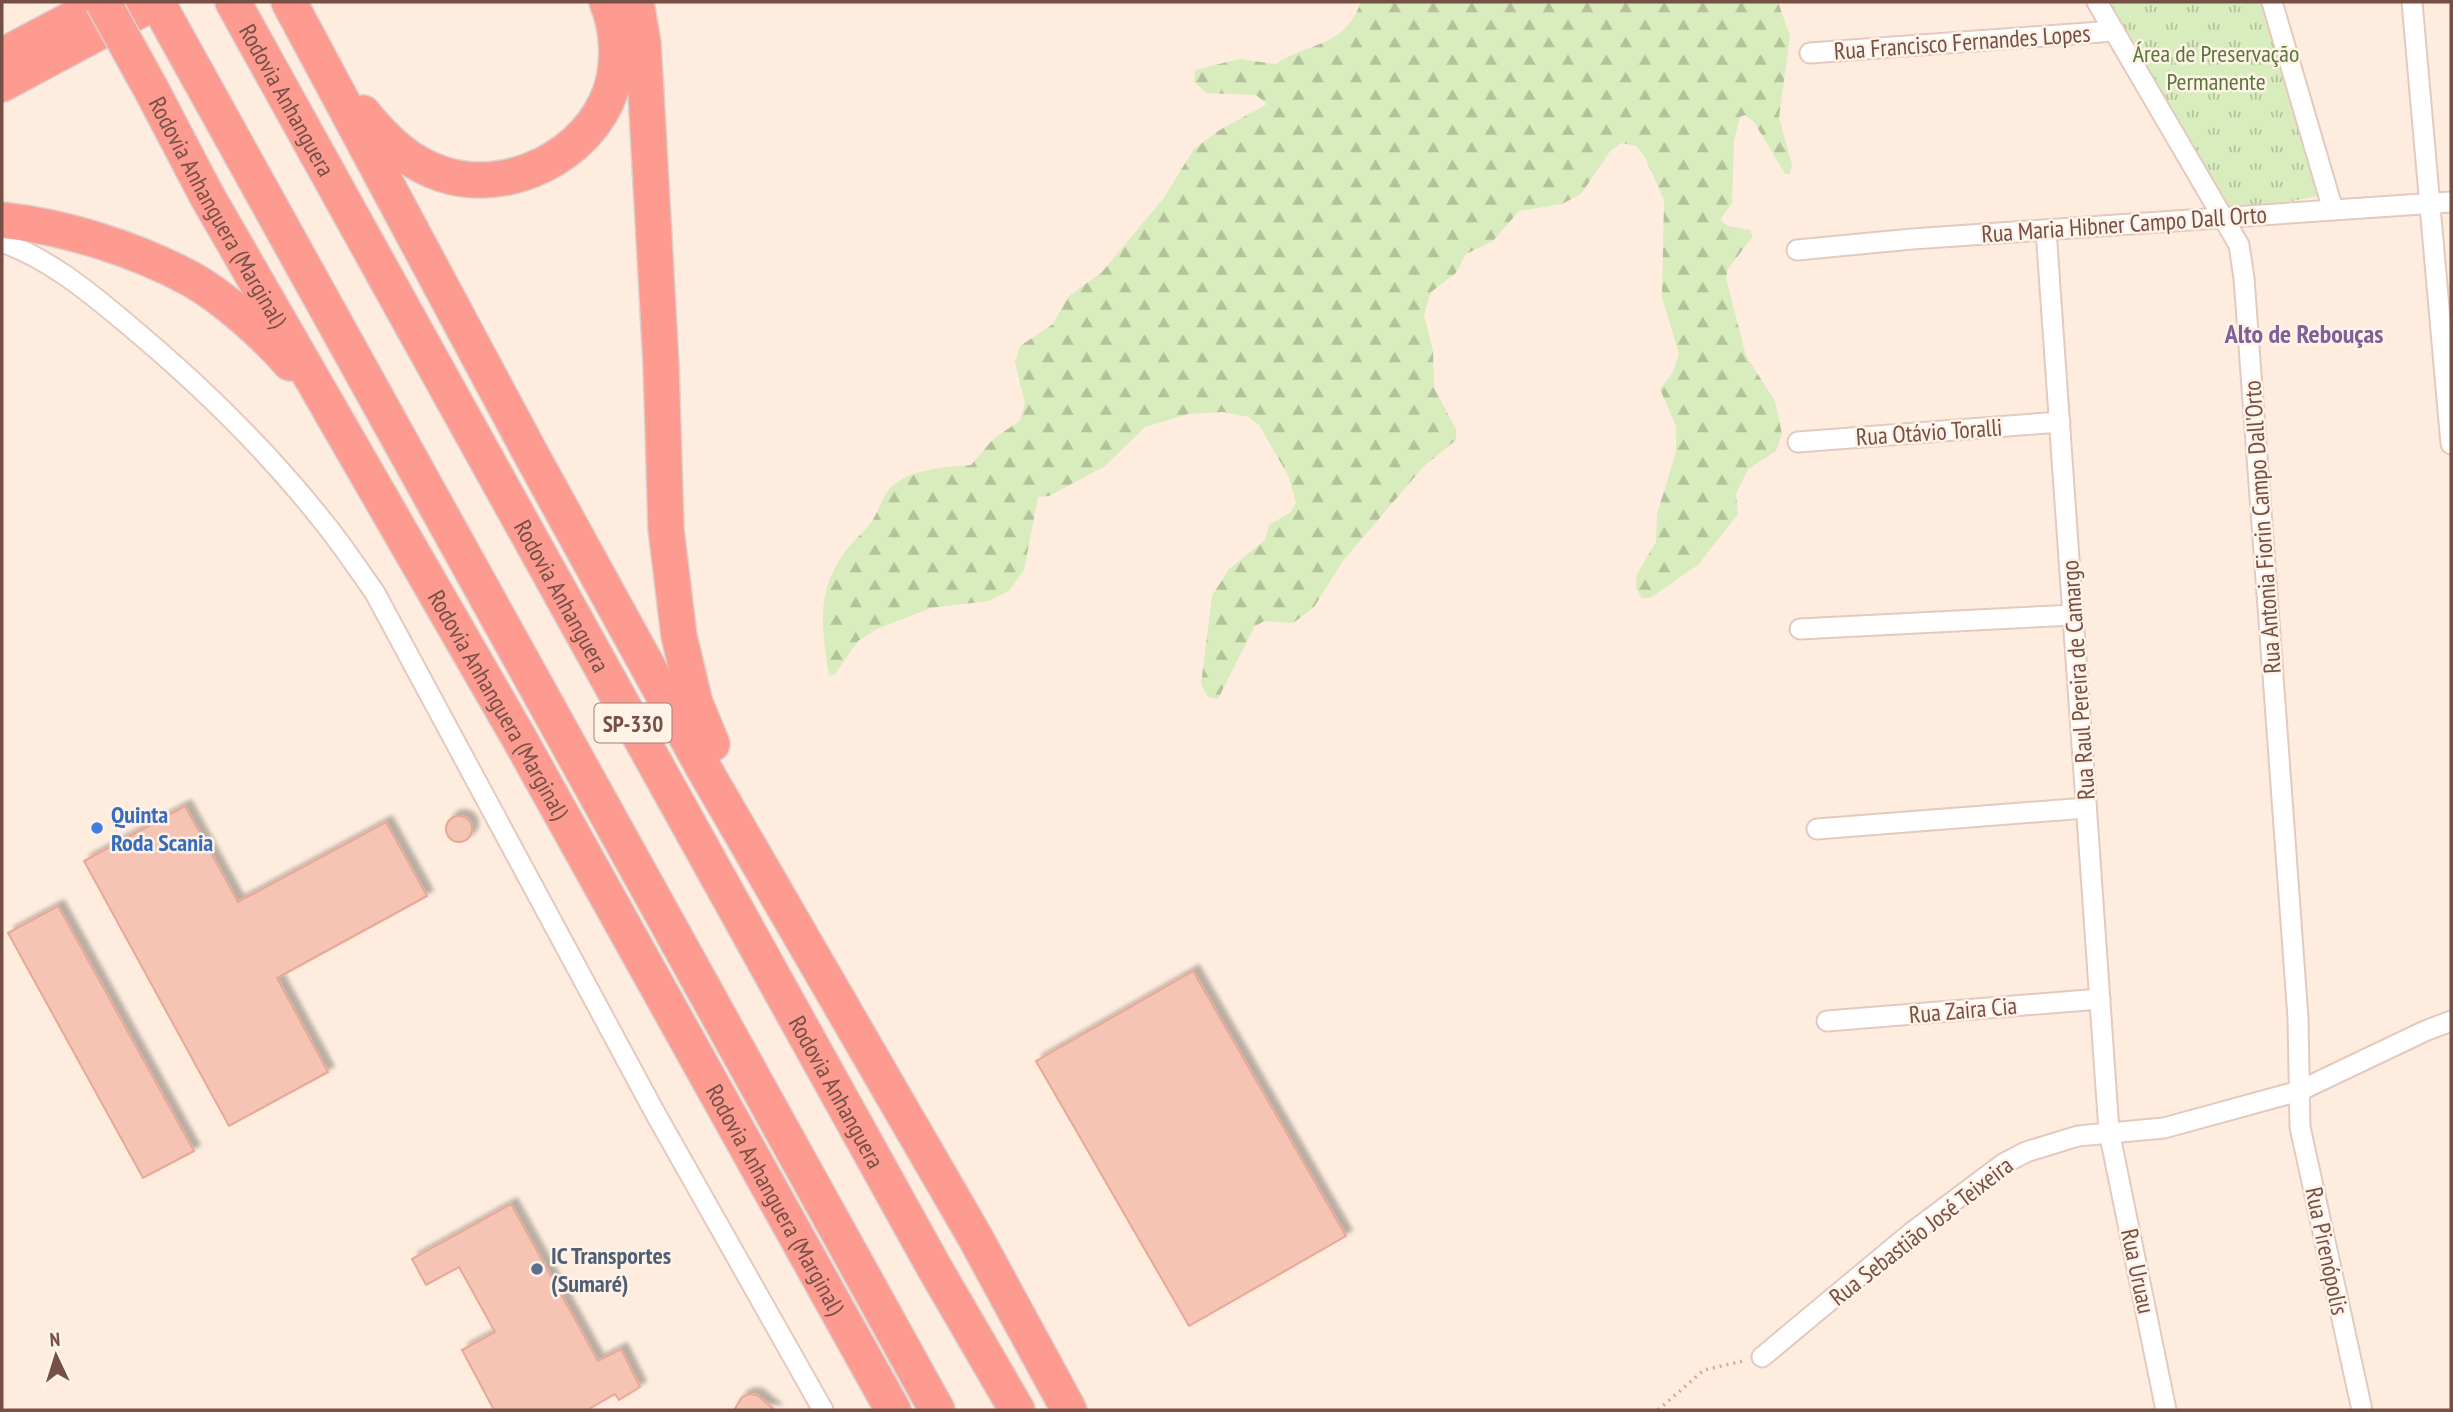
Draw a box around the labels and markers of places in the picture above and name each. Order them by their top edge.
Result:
place label: Quinta Roda Scania [111,799,213,858]
marker: Quinta Roda Scania [89,820,105,836]
place label: IC Transportes (Sumaré) [551,1240,671,1299]
marker: IC Transportes (Sumaré) [529,1261,545,1277]

